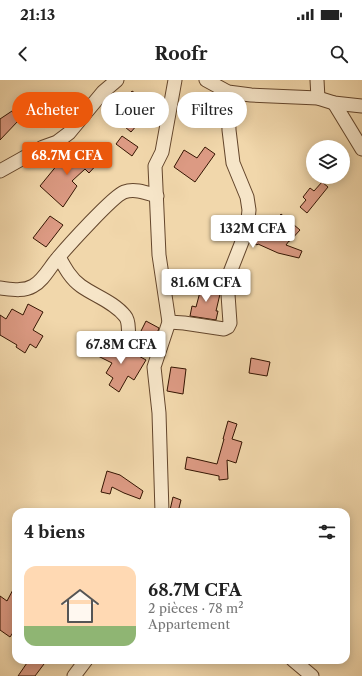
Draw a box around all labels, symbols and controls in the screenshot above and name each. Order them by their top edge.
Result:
text: 21:13 [20,5,55,24]
icon: back [12,43,34,65]
text: Roofr [155,43,207,65]
icon: search [328,43,350,65]
chip: Acheter [12,92,93,128]
chip: Louer [101,92,169,128]
chip: Filtres [177,92,247,128]
map controls [306,140,350,184]
button: layers [306,140,350,184]
pin: 68.7M CFA [21,142,113,176]
text: 68.7M CFA [31,147,103,163]
pin: 132M CFA [212,215,294,249]
text: 132M CFA [220,220,286,236]
pin: 81.6M CFA [160,269,252,303]
text: 81.6M CFA [171,274,241,290]
pin: 67.8M CFA [75,331,167,365]
text: 67.8M CFA [86,336,156,352]
icon: filters [316,521,338,543]
text: 4 biens [24,522,85,542]
text: 68.7M CFA [148,580,242,600]
icon: home [56,582,104,630]
text: 2 pièces · 78 m² [148,600,244,616]
text: Appartement [148,616,230,632]

